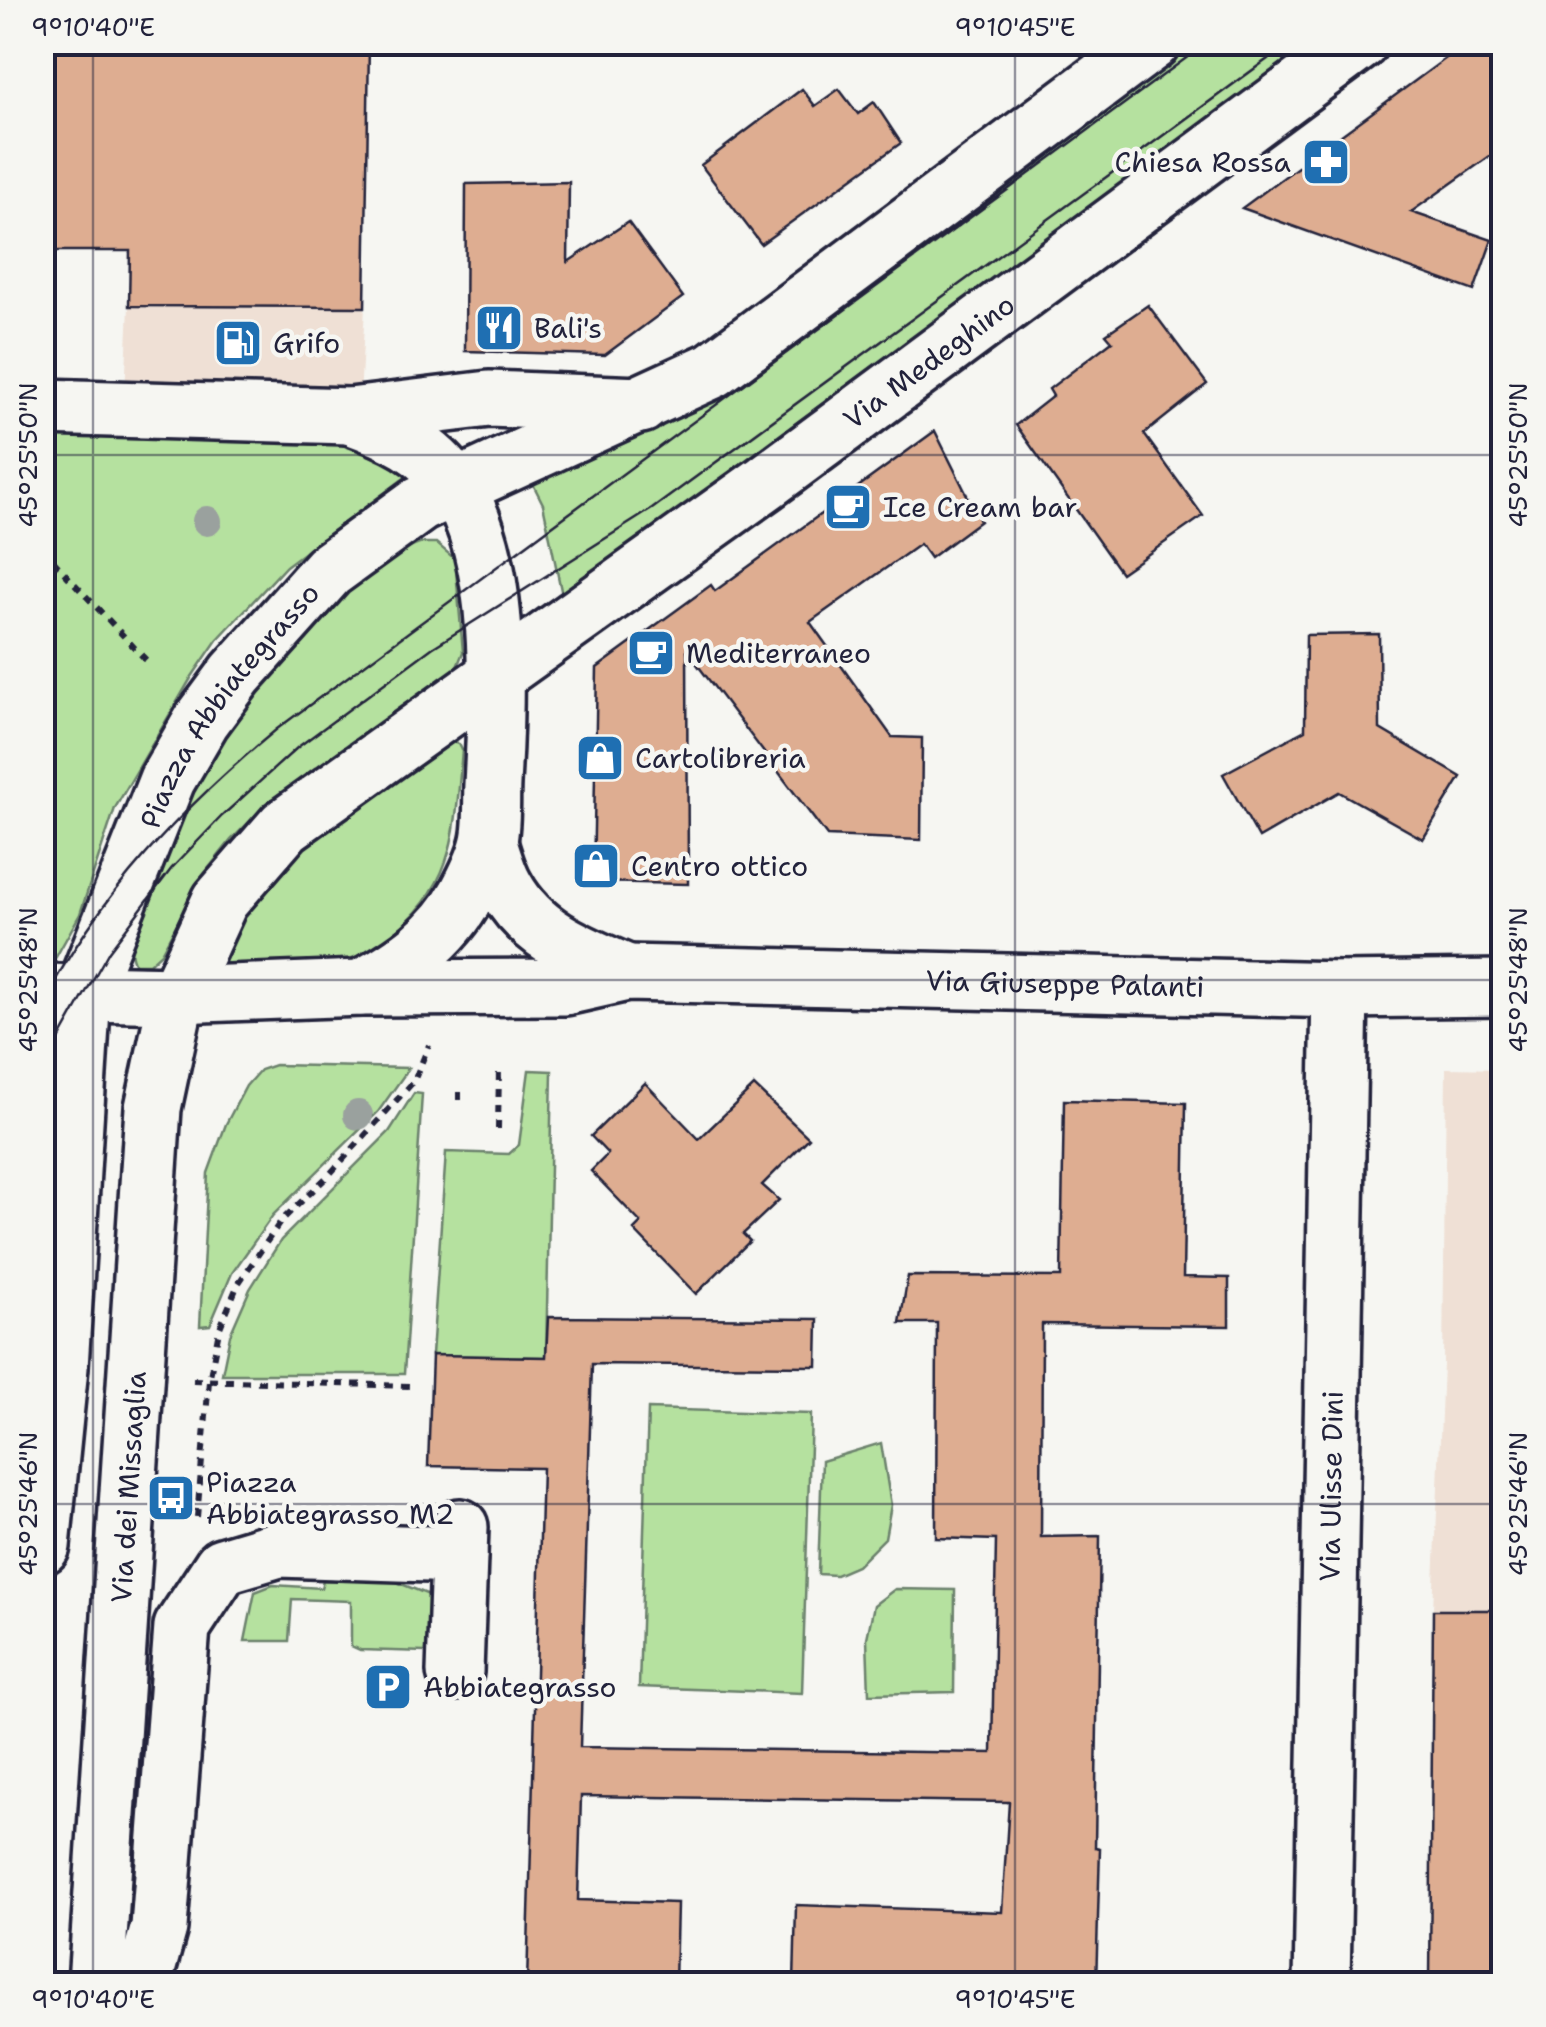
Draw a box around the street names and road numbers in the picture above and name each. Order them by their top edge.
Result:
street label: Via Medeghino [835,285,1022,438]
street label: Piazza Abbiategrasso [131,574,328,834]
street label: Via Giuseppe Palanti [925,961,1205,1006]
street label: Via dei Missaglia [102,1370,155,1604]
street label: Via Ulisse Dini [1310,1390,1352,1582]

